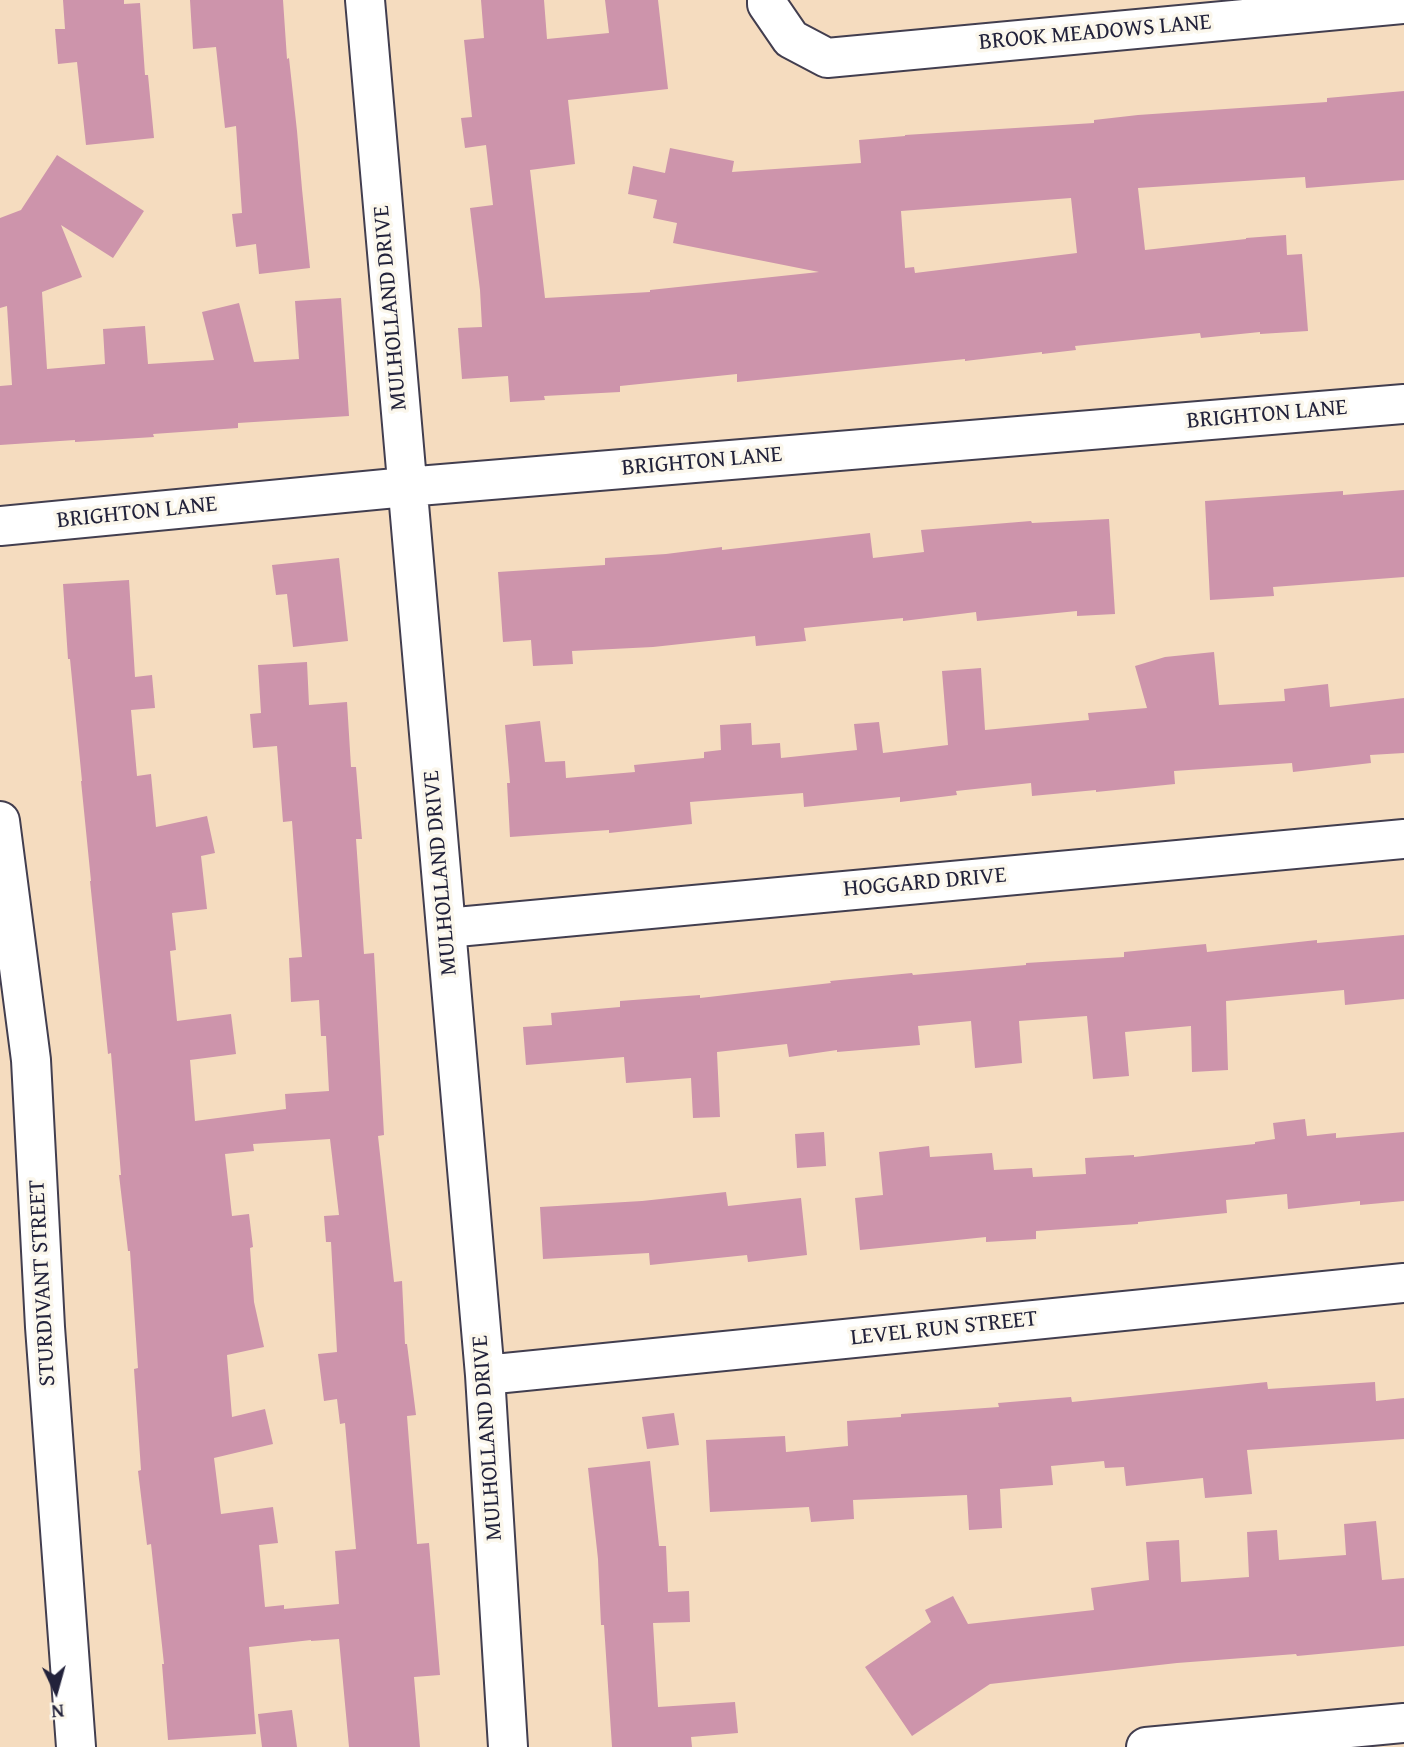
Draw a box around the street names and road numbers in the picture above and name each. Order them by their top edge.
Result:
street label: BROOK MEADOWS LANE [978,9,1212,57]
street label: MULHOLLAND DRIVE [368,204,414,412]
street label: BRIGHTON LANE [1186,394,1348,436]
street label: BRIGHTON LANE [621,441,783,483]
street label: BRIGHTON LANE [56,491,218,535]
street label: MULHOLLAND DRIVE [418,769,464,977]
street label: HOGGARD DRIVE [842,862,1008,904]
street label: STURDIVANT STREET [24,1179,62,1387]
street label: LEVEL RUN STREET [849,1305,1039,1353]
street label: MULHOLLAND DRIVE [467,1334,509,1542]

